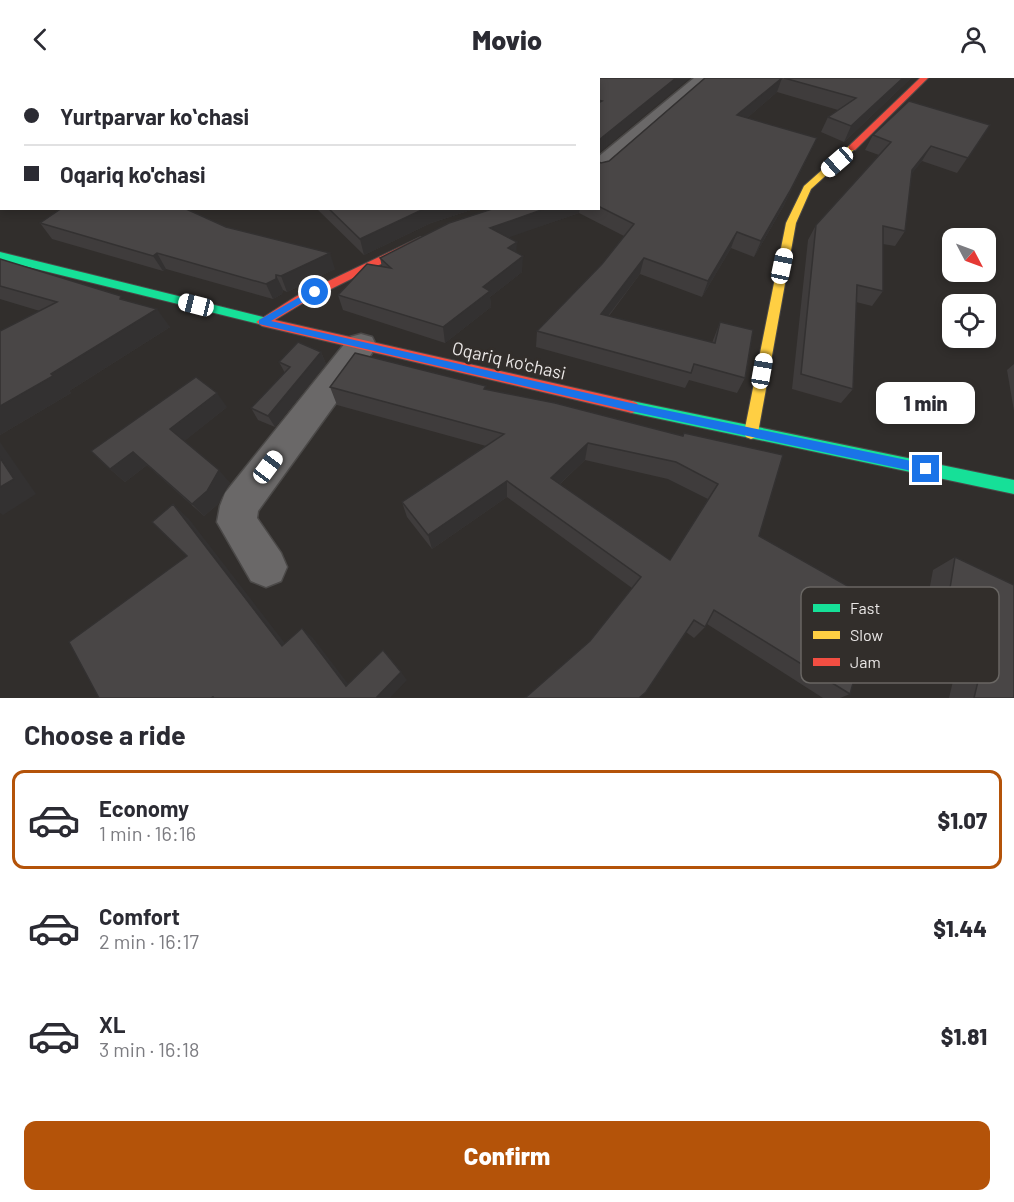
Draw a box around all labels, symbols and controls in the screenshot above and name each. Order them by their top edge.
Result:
icon: back [24,23,57,56]
text: Movio [472,23,542,55]
icon: person [957,23,990,56]
text: Yurtparvar koʻchasi [60,103,249,129]
car [818,143,856,181]
text: Oqariq ko'chasi [60,161,206,187]
north arrow [942,228,996,282]
map controls [942,228,996,348]
car [769,247,795,285]
route start [301,278,328,305]
car [176,292,216,318]
button: locate [942,294,996,348]
street label: Oqariq ko'chasi [450,336,568,384]
car [750,352,774,390]
callout: 1 min [876,382,976,424]
text: 1 min [904,391,947,415]
car [250,447,286,487]
route end [912,455,939,482]
legend [801,587,999,683]
text: Fast [850,598,880,617]
text: Slow [850,625,883,644]
text: Jam [850,652,881,671]
text: Choose a ride [24,718,186,750]
icon: car [27,793,81,847]
text: Economy [99,795,189,821]
text: $1.07 [937,807,987,833]
text: 1 min · 16:16 [99,821,196,845]
icon: car [27,901,81,955]
text: Comfort [99,903,180,929]
text: $1.44 [933,915,987,941]
text: 2 min · 16:17 [99,929,199,953]
icon: car [27,1009,81,1063]
text: XL [99,1011,125,1037]
text: $1.81 [941,1023,987,1049]
text: 3 min · 16:18 [99,1037,199,1061]
button: Confirm [24,1121,990,1190]

